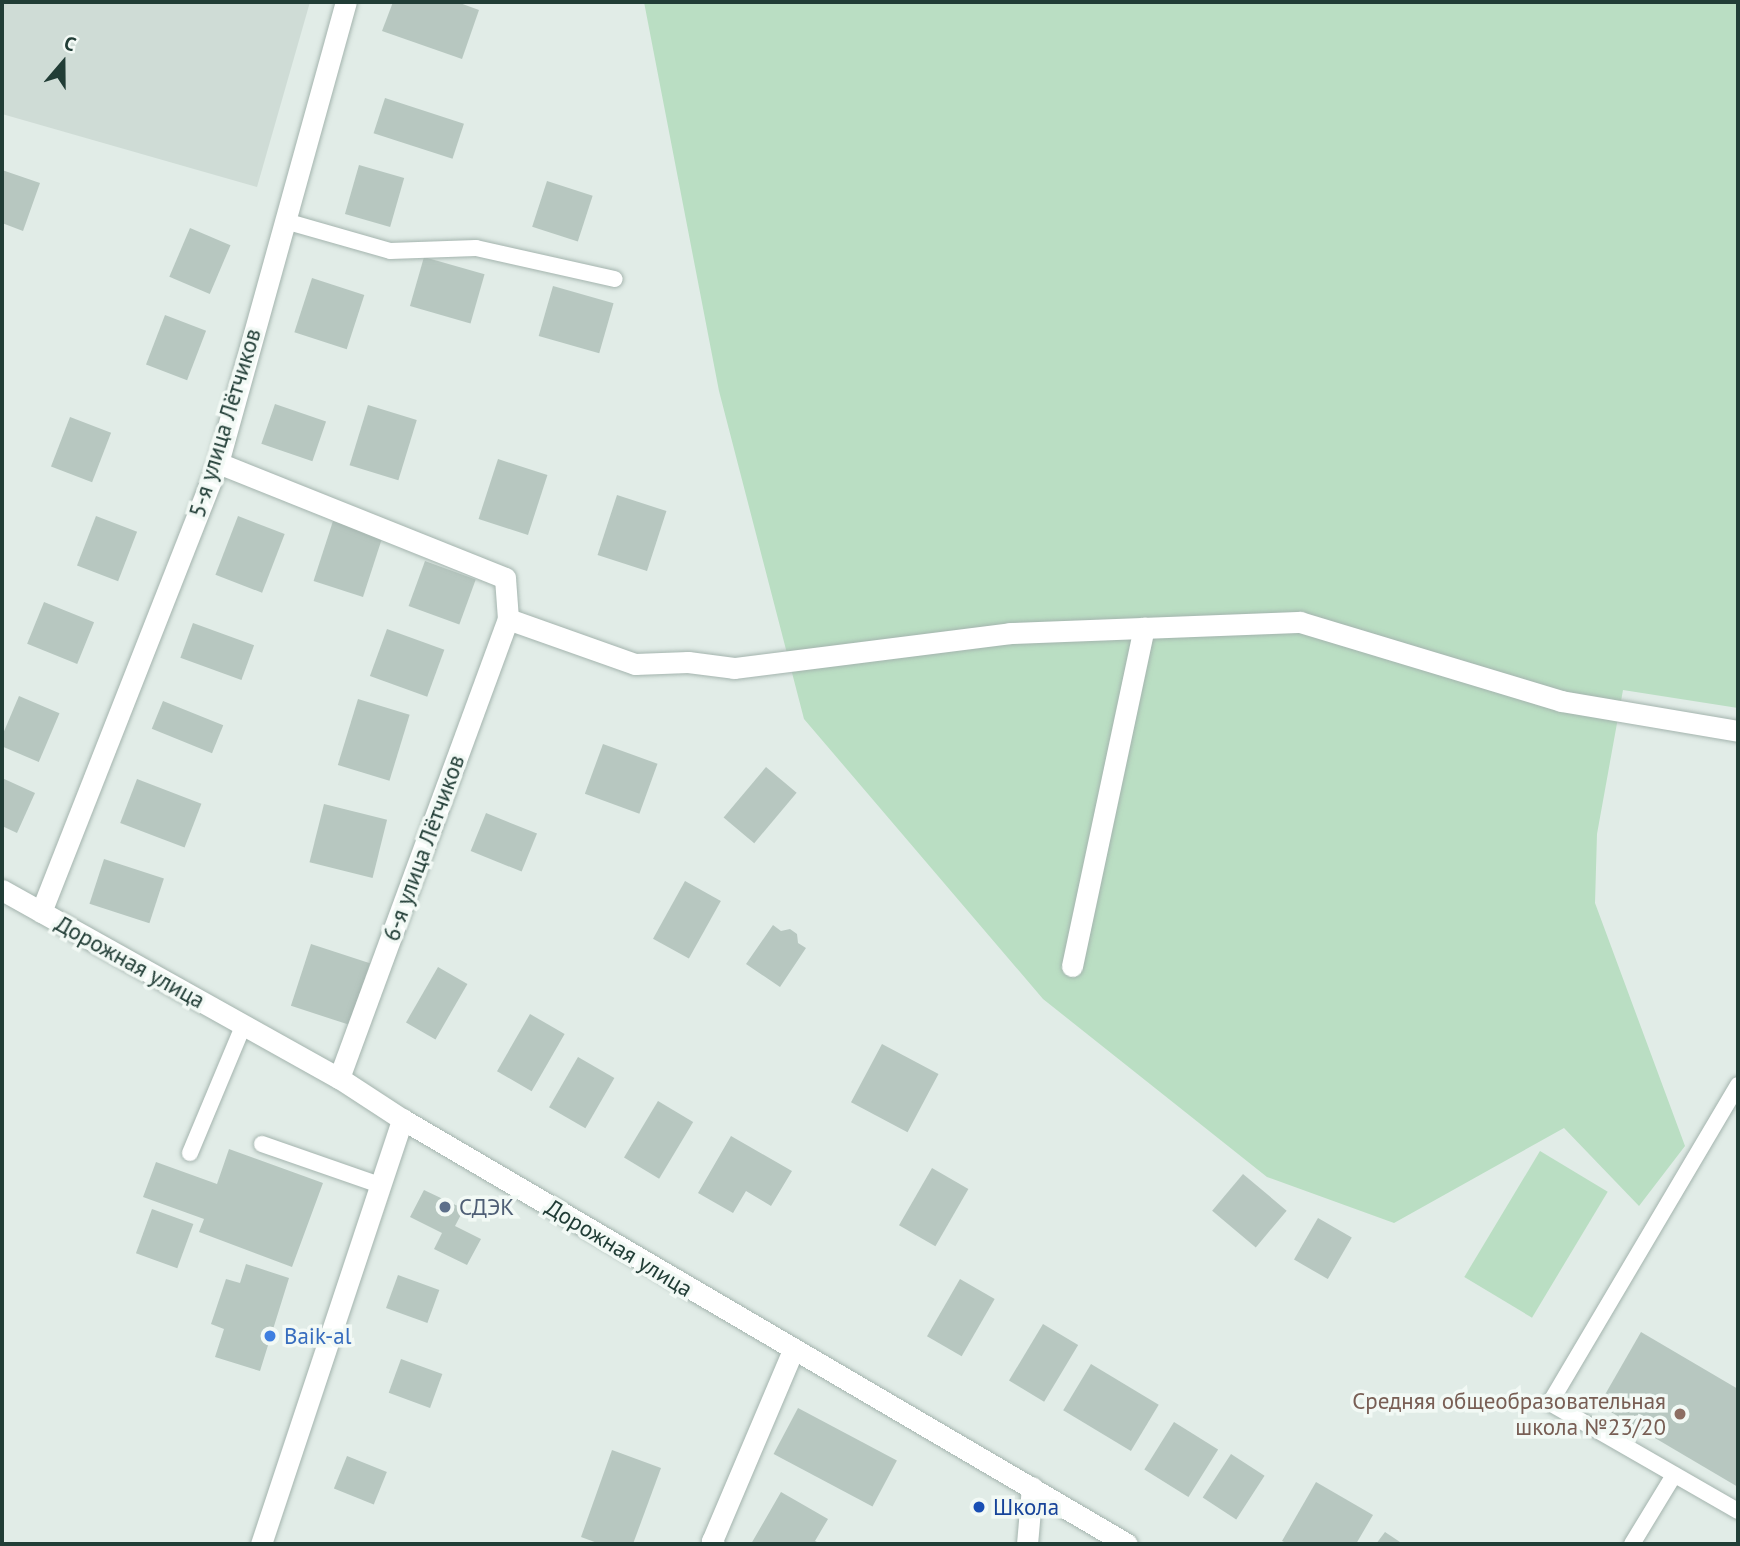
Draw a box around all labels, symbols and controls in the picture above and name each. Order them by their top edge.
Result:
north arrow [28,28,98,98]
text: С [61,30,79,56]
street label: 5-я улица Лётчиков [183,325,267,521]
street label: 6-я улица Лётчиков [377,751,471,945]
street label: Дорожная улица [51,910,209,1014]
place label: СДЭК [459,1193,514,1221]
street label: Дорожная улица [541,1193,697,1303]
marker: СДЭК [437,1199,453,1215]
place label: Baik-al [284,1322,351,1350]
marker: Baik-al [262,1328,278,1344]
place label: Средняя общеобразовательная школа №23/20 [1352,1387,1666,1441]
marker: Средняя общеобразовательная школа №23/20 [1672,1406,1688,1422]
place label: Школа [993,1493,1059,1521]
marker: Школа [971,1499,987,1515]

